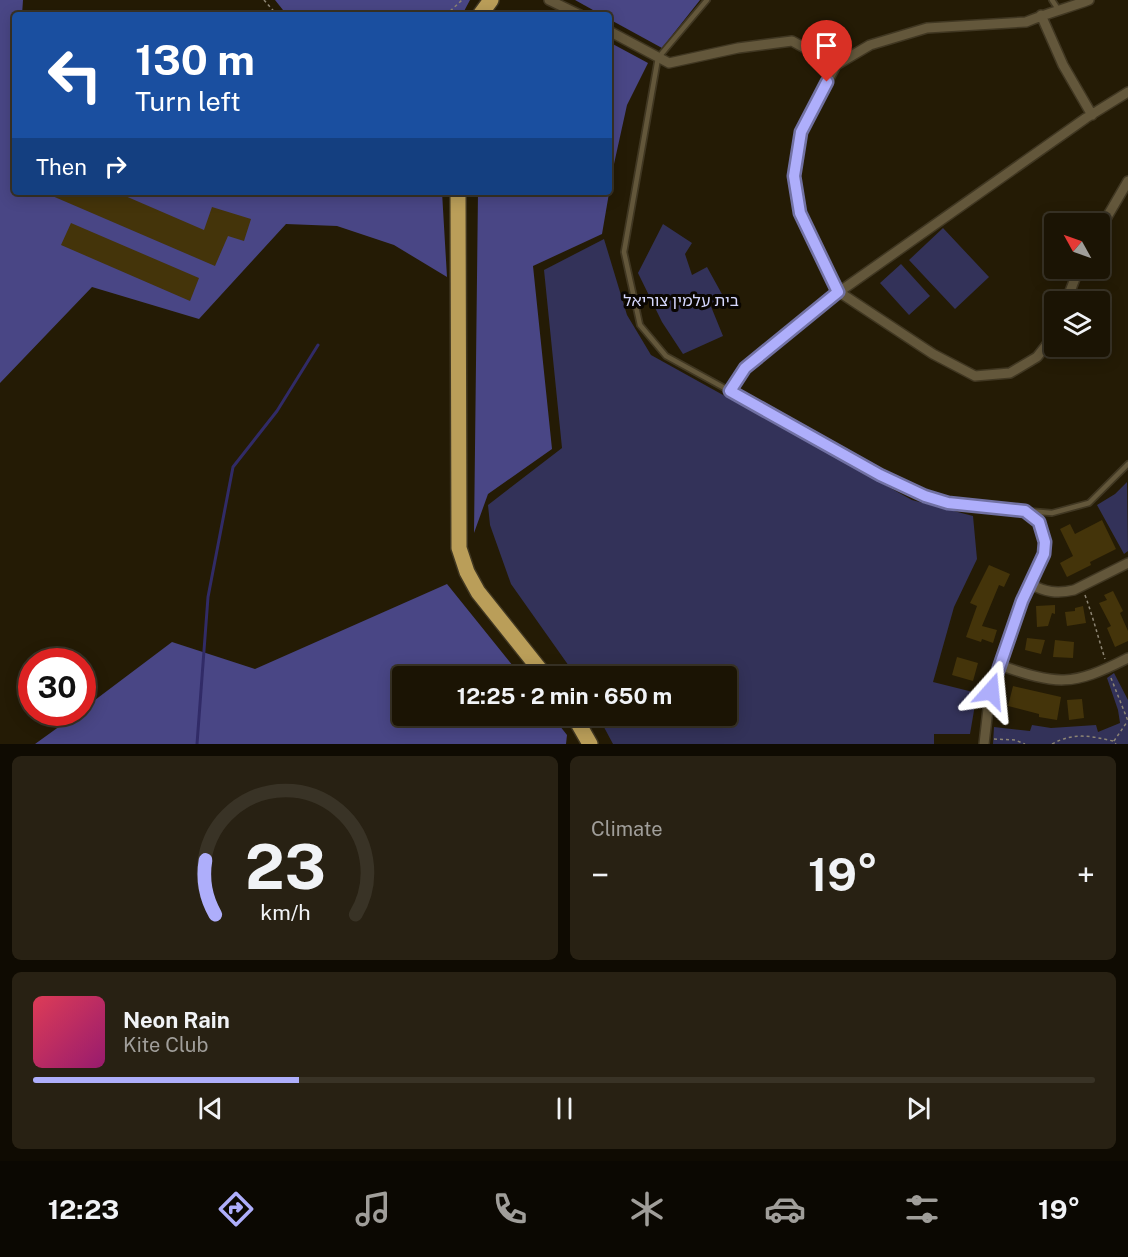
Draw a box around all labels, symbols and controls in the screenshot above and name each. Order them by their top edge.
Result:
pin [801,20,852,82]
icon: arrive [810,29,843,62]
text: 130 m [135,35,255,84]
icon: left [36,36,114,114]
text: Turn left [135,85,241,117]
icon: right [99,150,132,183]
text: Then [36,154,87,180]
north arrow [1044,213,1110,279]
map controls [1044,213,1110,357]
park label: בית עלמין צוריאל [623,291,739,310]
button: layers [1044,291,1110,357]
speed limit sign: 30 [18,648,96,726]
position arrow [959,659,1023,723]
text: 12:25 · 2 min · 650 m [457,683,672,709]
text: Climate [591,817,663,841]
text: 23 [244,830,326,903]
text: 19° [808,848,878,901]
text: − [591,856,609,894]
text: + [1077,856,1095,894]
text: km/h [260,900,310,925]
text: Neon Rain [123,1007,230,1033]
text: Kite Club [123,1033,208,1057]
icon: previous [194,1092,227,1125]
icon: pause [548,1092,581,1125]
icon: next [902,1092,935,1125]
icon: directions [215,1188,257,1230]
icon: music [352,1188,394,1230]
icon: phone [489,1188,531,1230]
icon: climate [626,1188,668,1230]
icon: car [764,1188,806,1230]
icon: filters [901,1188,943,1230]
text: 12:23 [48,1193,119,1225]
text: 19° [1038,1193,1080,1225]

